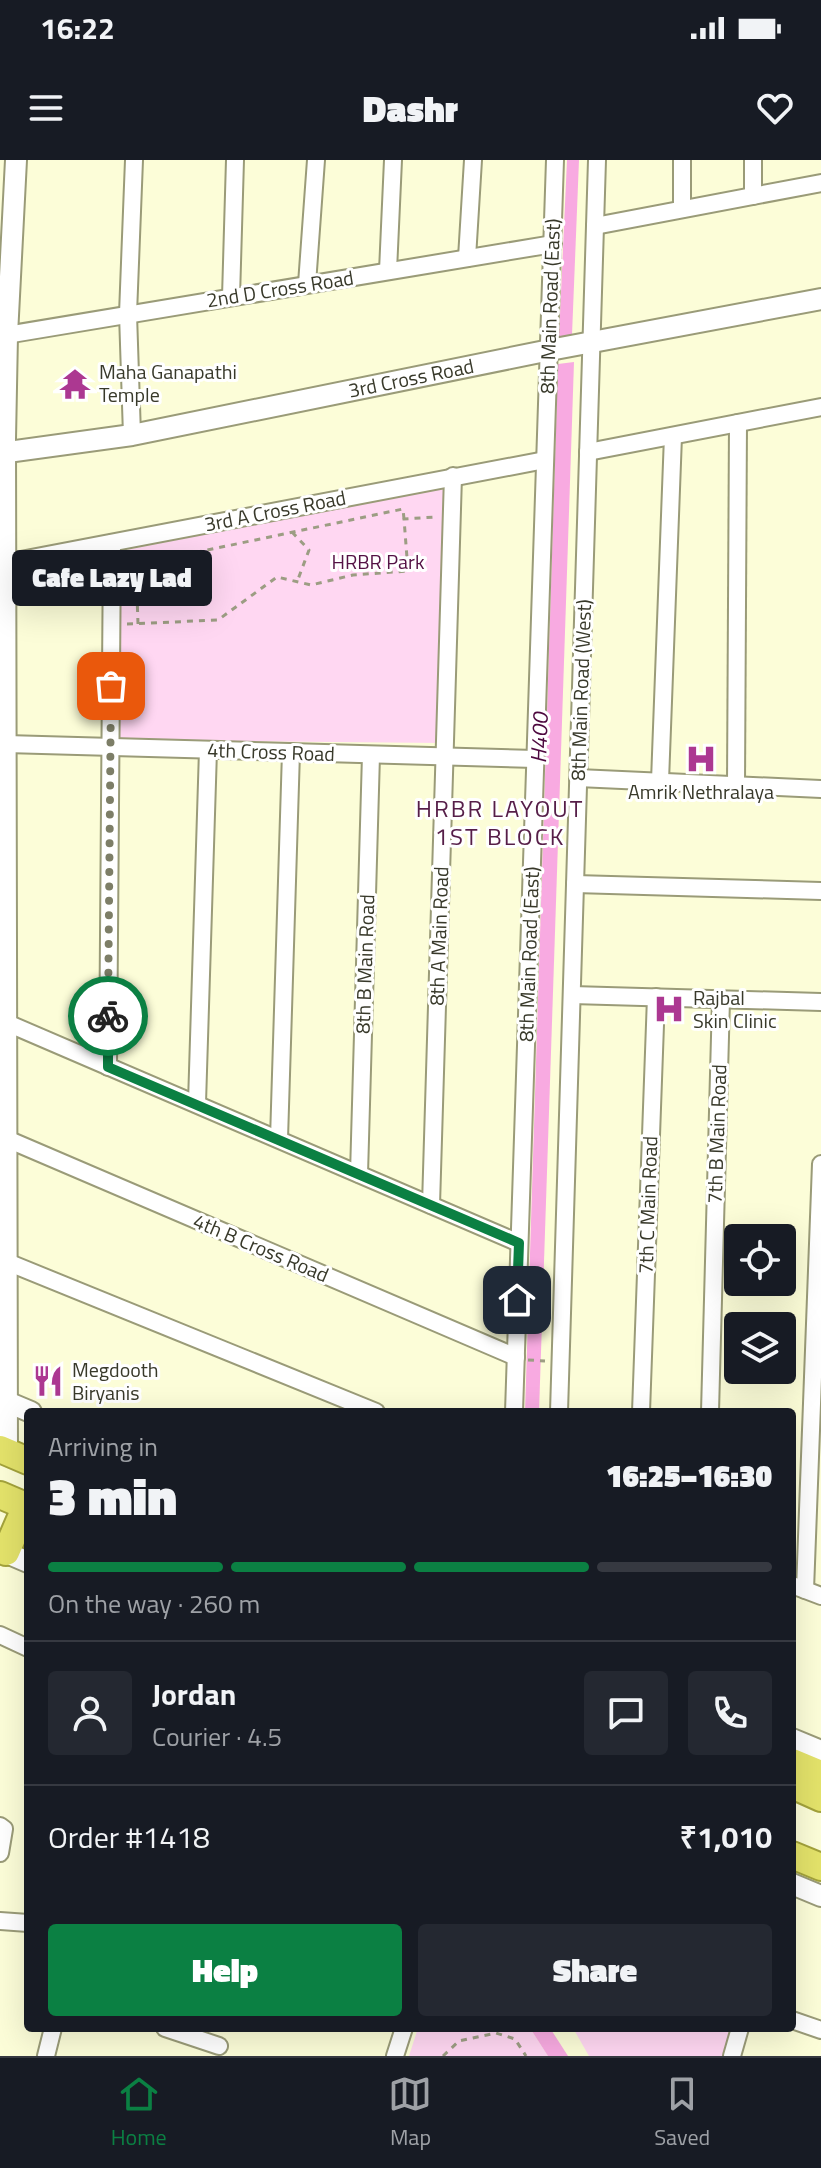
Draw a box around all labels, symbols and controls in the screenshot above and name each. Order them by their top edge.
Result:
text: 16:22 [40,5,115,51]
text: Dashr [363,81,458,136]
icon: menu [24,86,68,130]
icon: heart [753,86,797,130]
street label: 8th Main Road (East) [531,218,568,394]
street label: 2nd D Cross Road [204,262,356,315]
street label: 3rd Cross Road [345,350,476,406]
place label: Maha Ganapathi Temple [99,356,237,410]
temple icon: Maha Ganapathi Temple [58,367,92,401]
street label: 3rd A Cross Road [201,482,348,539]
park label: HRBR Park [331,546,425,577]
callout: Cafe Lazy Lad [11,550,211,606]
text: Cafe Lazy Lad [32,558,192,597]
street label: 8th Main Road (West) [562,599,599,781]
pin [77,652,145,720]
icon: bag [89,664,133,708]
water label: H400 [521,710,557,764]
street label: 4th Cross Road [207,734,335,769]
hospital icon: Amrik Nethralaya [684,742,718,776]
place label: Amrik Nethralaya [628,776,774,807]
district label: HRBR LAYOUT 1ST BLOCK [416,790,584,854]
street label: 8th A Main Road [421,866,456,1006]
street label: 8th Main Road (East) [510,866,547,1042]
street label: 8th B Main Road [347,894,382,1034]
courier [68,976,148,1056]
place label: Rajbal Skin Clinic [693,982,777,1036]
hospital icon: Rajbal Skin Clinic [652,992,686,1026]
icon: bike [86,994,130,1038]
street label: 7th B Main Road [699,1064,734,1204]
street label: 7th C Main Road [630,1135,665,1275]
street label: 4th B Cross Road [189,1205,334,1290]
map controls [724,1224,796,1384]
button: locate [724,1224,796,1296]
pin [483,1266,551,1334]
icon: home [495,1278,539,1322]
button: layers [724,1312,796,1384]
place label: Megdooth Biryanis [72,1354,158,1408]
restaurant icon: Megdooth Biryanis [31,1364,65,1398]
text: Arriving in [48,1427,158,1466]
text: 16:25–16:30 [606,1453,772,1499]
text: 3 min [48,1456,177,1535]
text: On the way · 260 m [48,1584,260,1623]
button: person [48,1671,132,1755]
text: Jordan [152,1671,236,1717]
button: chat [584,1671,668,1755]
button: phone [688,1671,772,1755]
text: Courier · 4.5 [152,1717,282,1756]
text: Order #1418 [48,1814,210,1860]
text: ₹1,010 [680,1814,772,1860]
button: Help [48,1924,402,2016]
button: Share [418,1924,772,2016]
tab: Home [111,2072,167,2154]
tab: Map [388,2072,432,2154]
tab: Saved [654,2072,710,2154]

